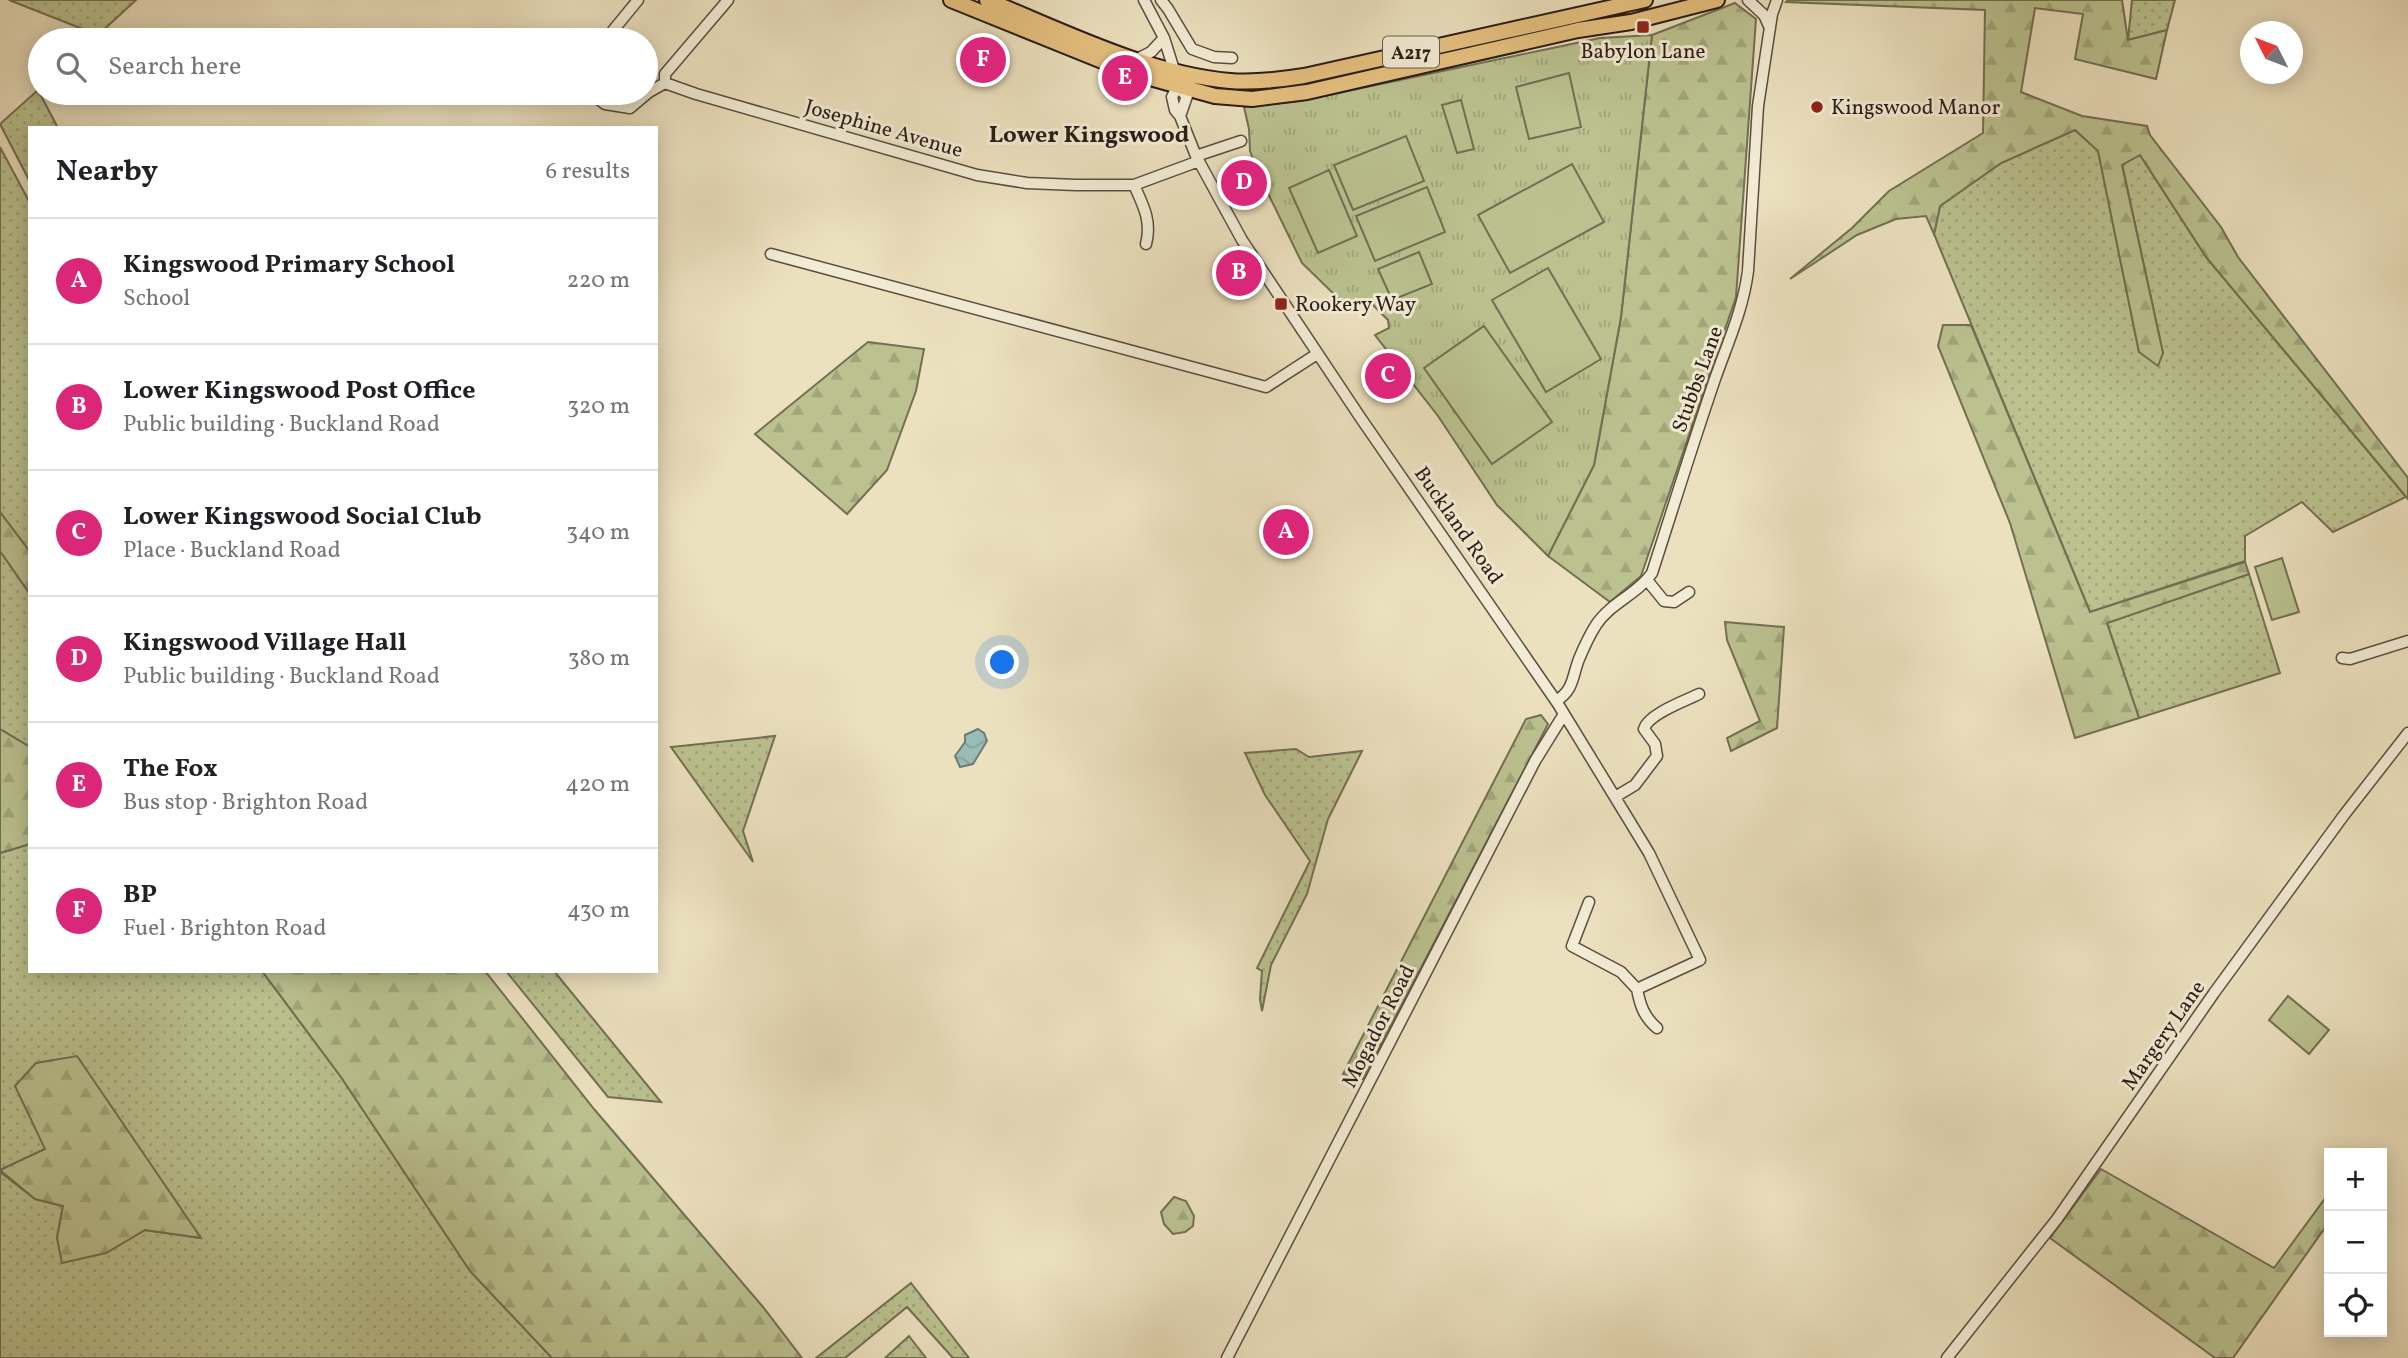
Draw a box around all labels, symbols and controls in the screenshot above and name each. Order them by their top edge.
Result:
marker: Babylon Lane [1635,19,1651,35]
north arrow [2240,21,2303,84]
search box [28,28,658,105]
pin: F [960,34,1006,86]
road number: A217 [1383,36,1439,68]
place label: Babylon Lane [1580,38,1706,67]
icon: search [52,48,90,86]
text: Search here [108,49,241,85]
pin: E [1102,52,1148,104]
street label: Josephine Avenue [801,93,966,166]
place label: Kingswood Manor [1831,94,2001,123]
marker: Kingswood Manor [1809,99,1825,115]
district label: Lower Kingswood [989,119,1190,153]
text: Nearby [56,151,158,193]
text: 6 results [546,156,630,188]
pin: D [1221,157,1267,209]
text: Kingswood Primary School [123,247,455,283]
pin: B [1216,247,1262,299]
text: A [71,265,87,297]
text: 220 m [567,265,630,297]
text: School [123,283,190,315]
place label: Rookery Way [1295,291,1417,320]
marker: Rookery Way [1273,296,1289,312]
street label: Stubbs Lane [1666,322,1731,437]
pin: C [1365,350,1411,402]
text: Lower Kingswood Post Office [123,373,476,409]
text: B [71,391,87,423]
text: 320 m [567,391,630,423]
text: Public building · Buckland Road [123,409,440,441]
street label: Buckland Road [1406,461,1509,591]
text: Lower Kingswood Social Club [123,499,482,535]
pin: A [1263,506,1309,558]
text: C [72,517,86,549]
text: 340 m [566,517,630,549]
text: Place · Buckland Road [123,535,341,567]
text: Kingswood Village Hall [123,625,407,661]
text: D [71,643,87,675]
text: 380 m [568,643,630,675]
your location [985,645,1019,679]
text: Public building · Buckland Road [123,661,440,693]
text: The Fox [123,751,218,787]
text: E [72,769,86,801]
text: 420 m [565,769,630,801]
text: Bus stop · Brighton Road [123,787,368,819]
text: BP [123,877,157,913]
text: F [72,895,86,927]
text: 430 m [567,895,630,927]
text: Fuel · Brighton Road [123,913,326,945]
street label: Mogador Road [1336,960,1423,1093]
street label: Margery Lane [2116,975,2213,1097]
map controls [2324,1148,2387,1337]
button: + [2324,1148,2387,1211]
button: − [2324,1211,2387,1274]
button: locate [2324,1274,2387,1337]

